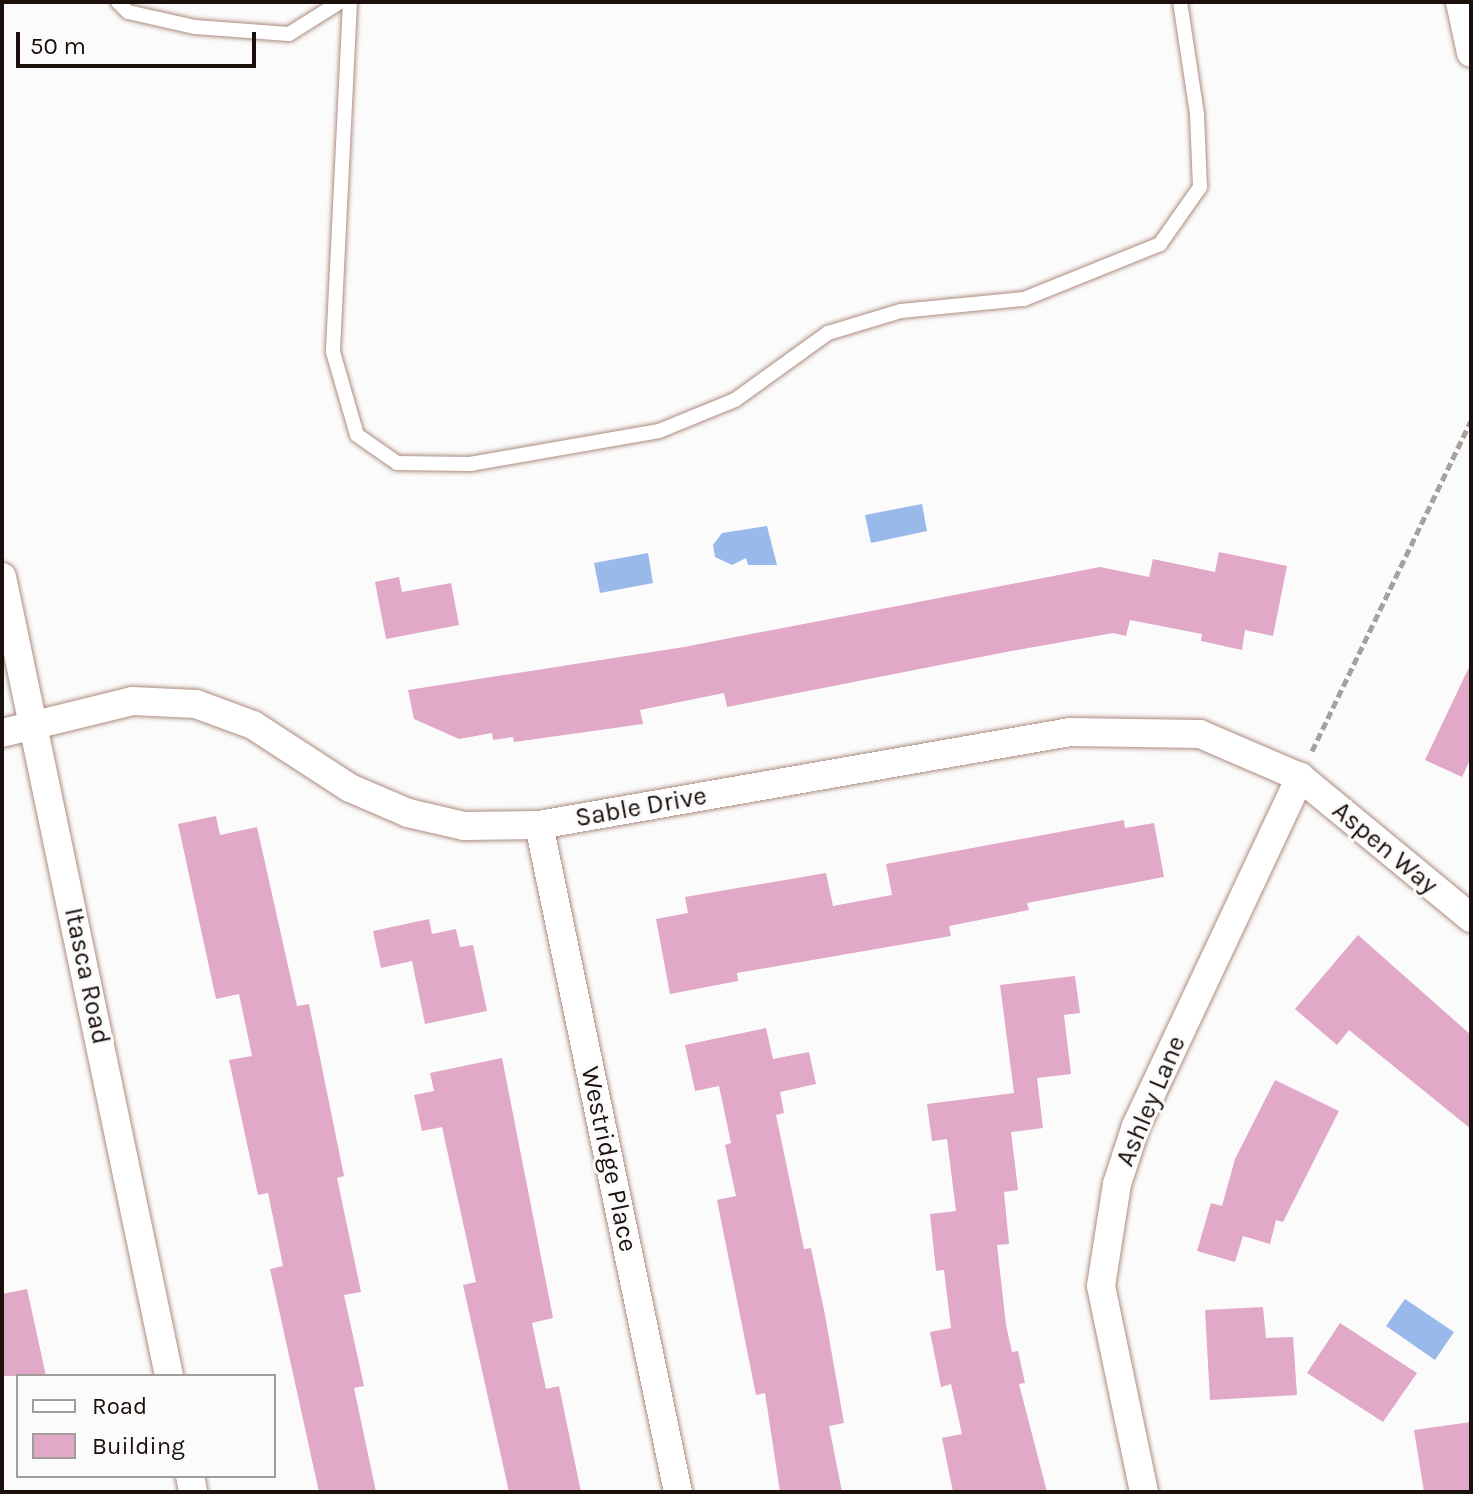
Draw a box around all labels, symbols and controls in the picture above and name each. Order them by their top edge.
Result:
scale bar [20,16,260,66]
text: 50 m [30,32,86,60]
street label: Sable Drive [573,780,709,834]
street label: Aspen Way [1326,795,1444,901]
street label: Itasca Road [57,905,117,1047]
street label: Ashley Lane [1110,1031,1192,1171]
street label: Westridge Place [574,1063,644,1255]
legend [16,1374,276,1478]
text: Road [92,1392,147,1420]
text: Building [92,1432,185,1460]

